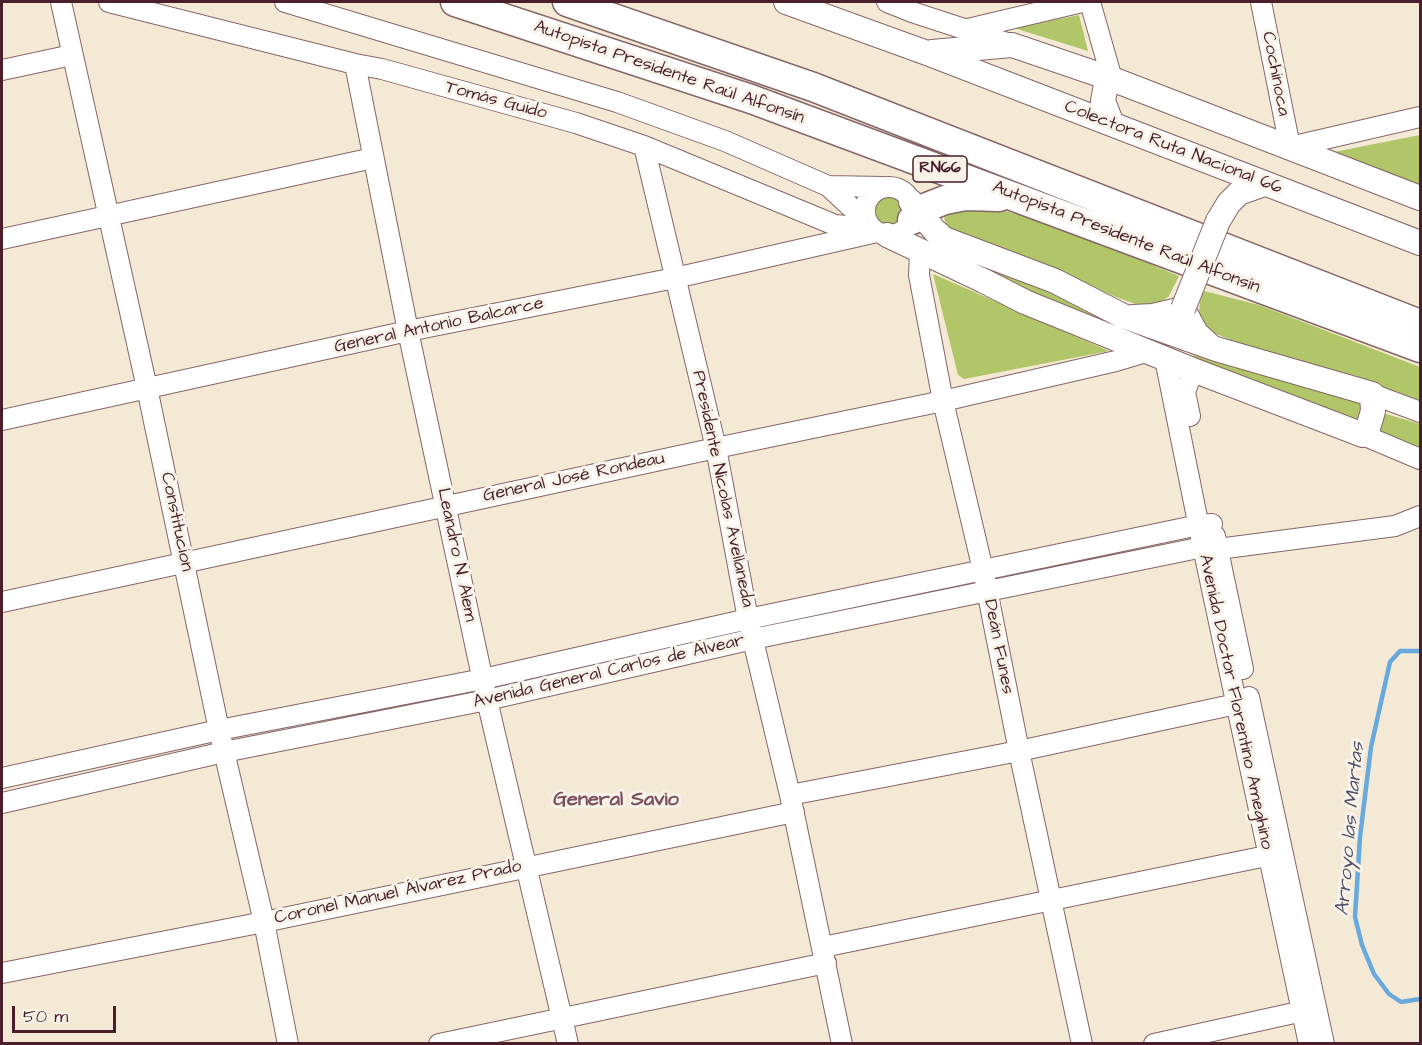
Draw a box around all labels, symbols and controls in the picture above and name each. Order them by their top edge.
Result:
street label: Autopista Presidente Raúl Alfonsín [531,16,807,130]
street label: Cochinoca [1256,30,1294,118]
street label: Tomás Guido [443,77,549,125]
street label: Colectora Ruta Nacional 66 [1061,96,1285,200]
road number: RN66 [913,156,967,182]
street label: Autopista Presidente Raúl Alfonsín [989,177,1263,299]
street label: General Antonio Balcarce [332,293,546,359]
street label: Presidente Nicolas Avellaneda [686,369,758,609]
street label: General José Rondeau [481,448,667,508]
street label: Constitucion [155,471,197,573]
street label: Leandro N. Alem [431,486,481,624]
street label: Avenida Doctor Florentino Ameghino [1193,552,1277,852]
street label: Deán Funes [978,598,1018,696]
street label: Avenida General Carlos de Alvear [471,630,747,714]
water label: Arroyo las Martas [1331,741,1371,917]
district label: General Savio [553,789,679,813]
street label: Coronel Manuel Álvarez Prado [272,856,524,930]
scale bar [15,994,118,1032]
text: 50 m [23,1004,68,1029]

